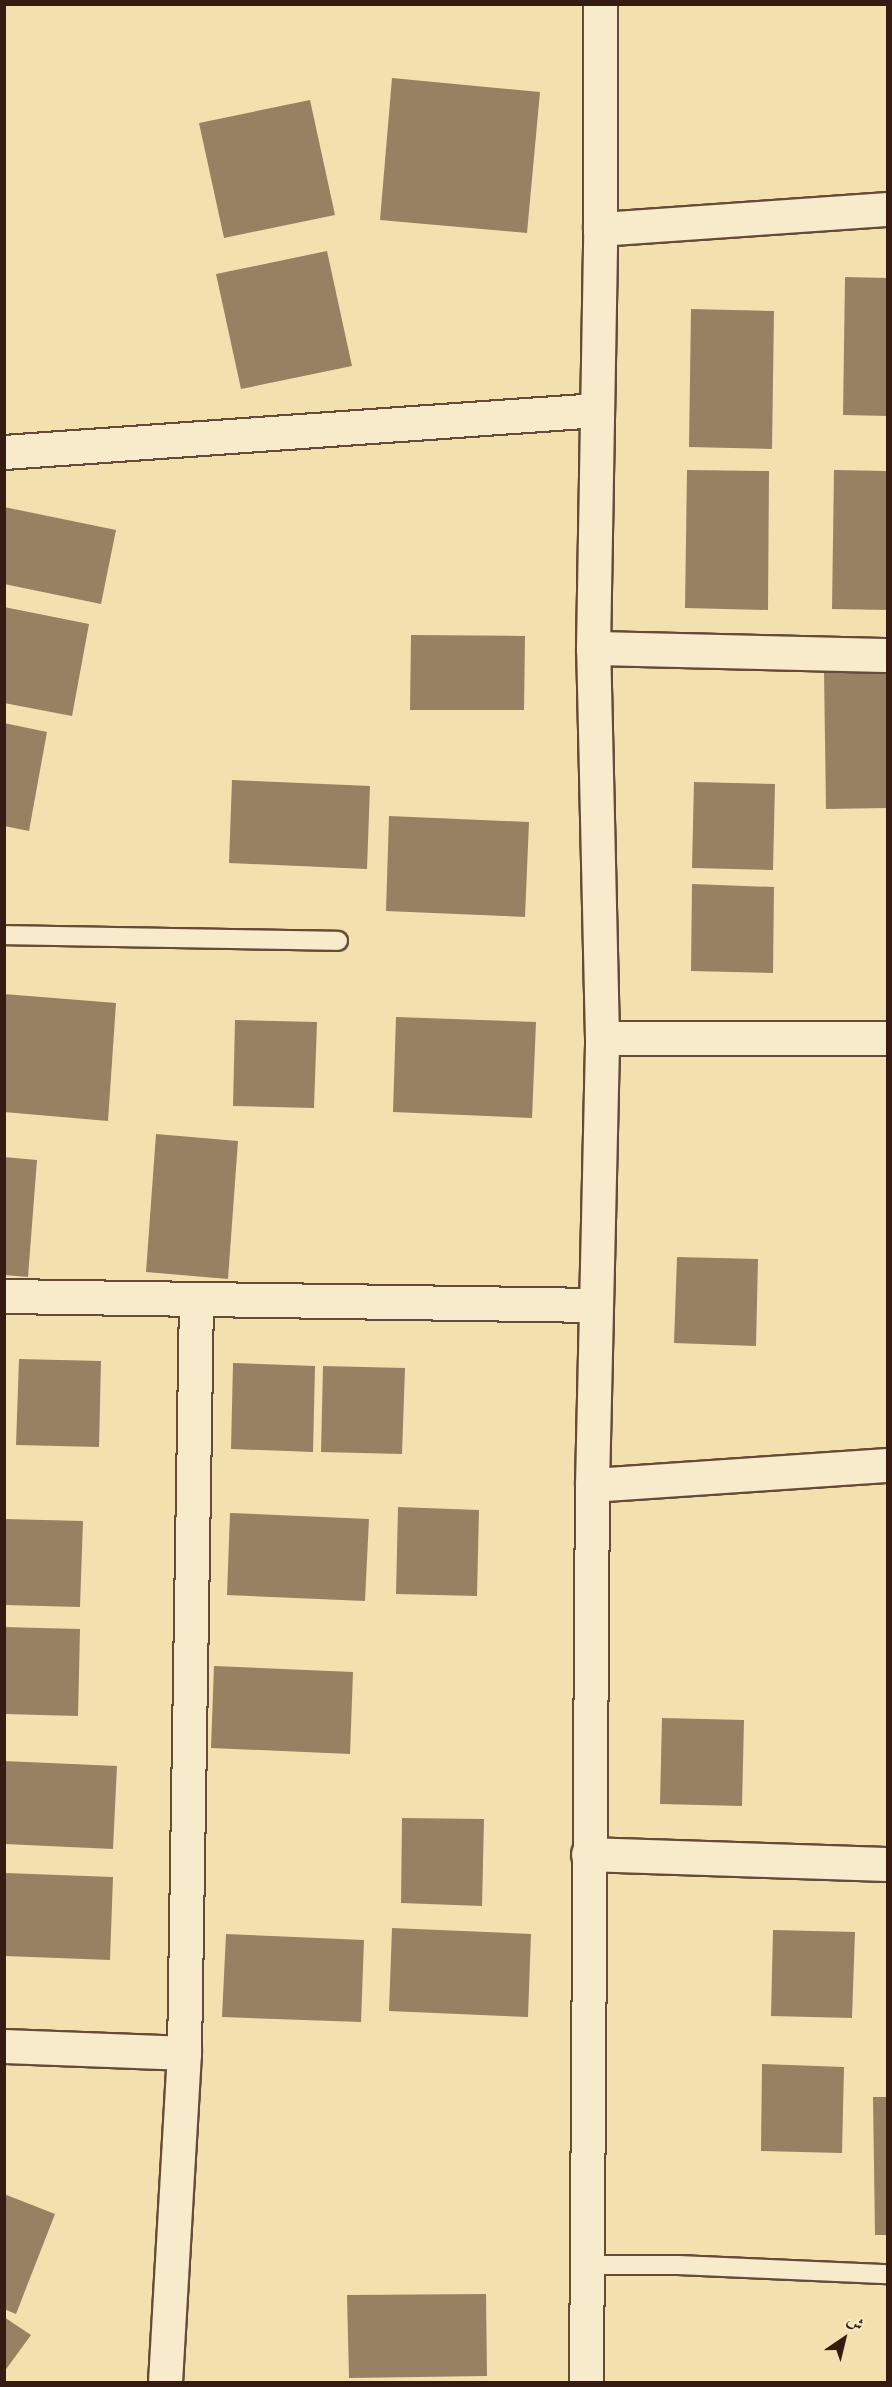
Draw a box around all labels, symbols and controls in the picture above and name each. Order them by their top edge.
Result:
north arrow [814,2309,874,2369]
text: ش [842,2310,868,2338]

